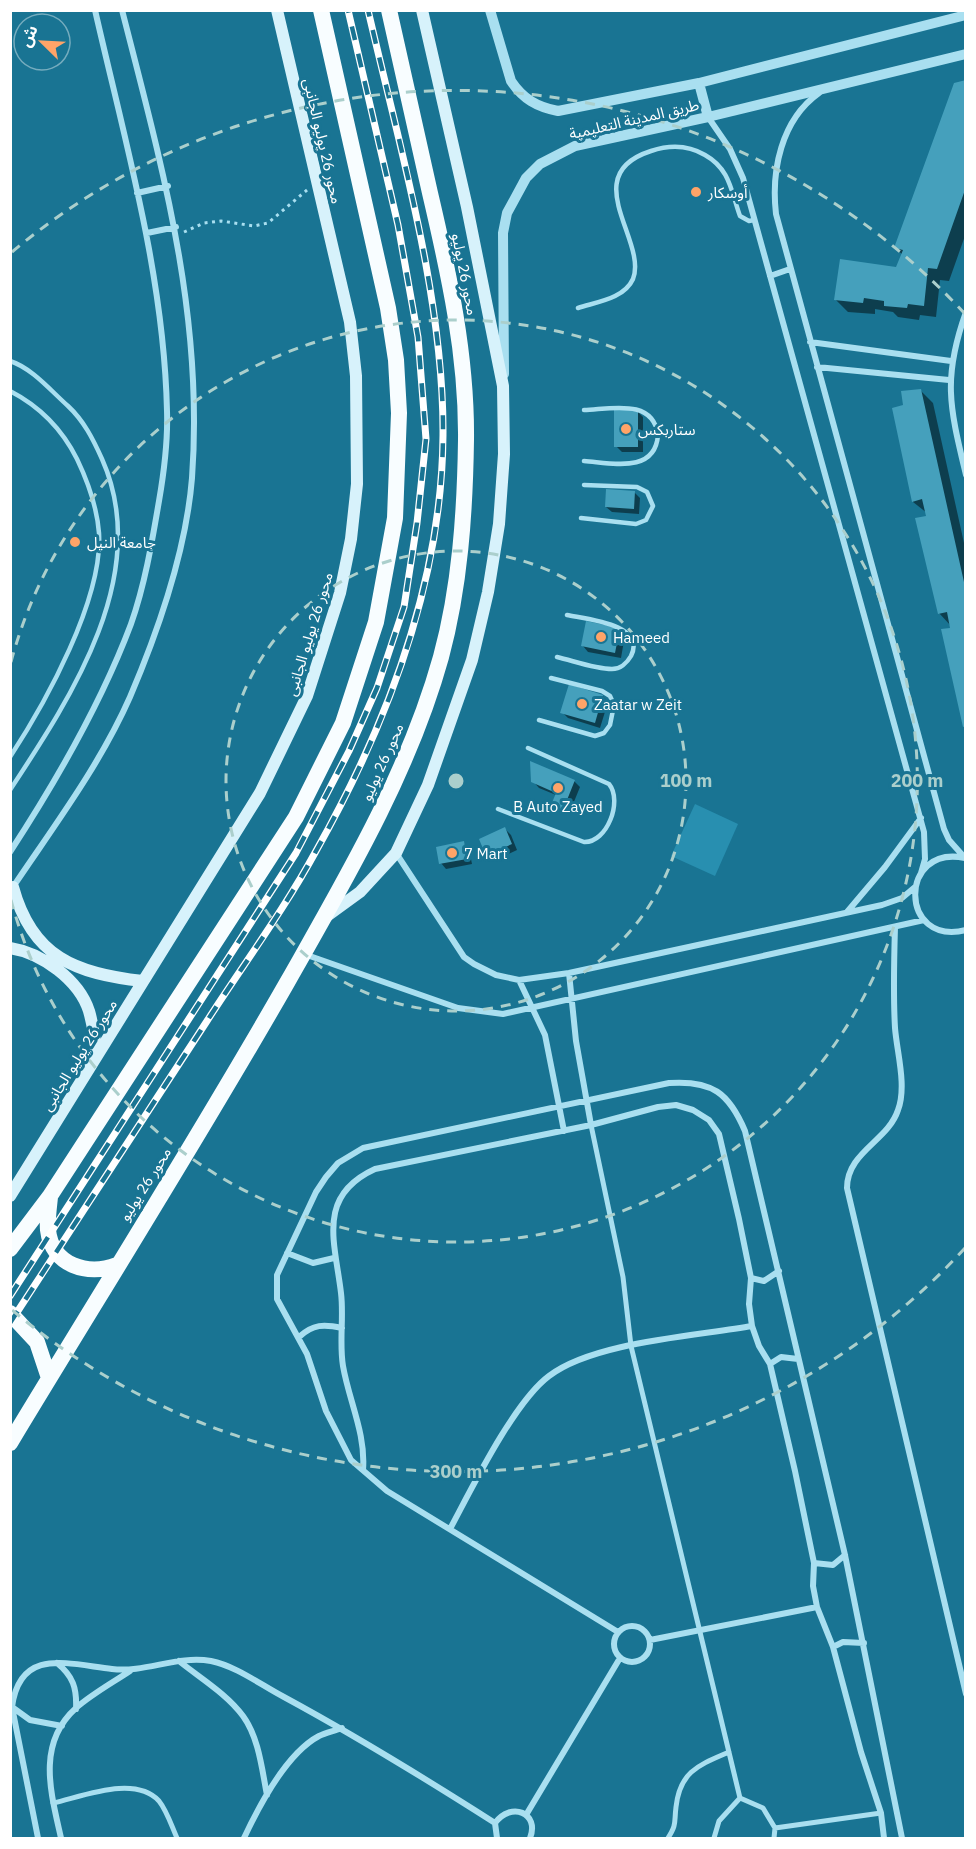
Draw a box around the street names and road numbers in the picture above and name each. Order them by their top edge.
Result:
street label: محور 26 يوليو الجانبى [299,76,347,206]
street label: طريق المدينة التعليمية [567,95,701,144]
street label: محور 26 يوليو [448,231,482,317]
street label: محور 26 يوليو الجانبى [281,570,337,698]
street label: محور 26 يوليو [356,720,408,804]
street label: محور 26 يوليو الجانبى [37,996,121,1114]
street label: محور 26 يوليو [115,1144,175,1224]

